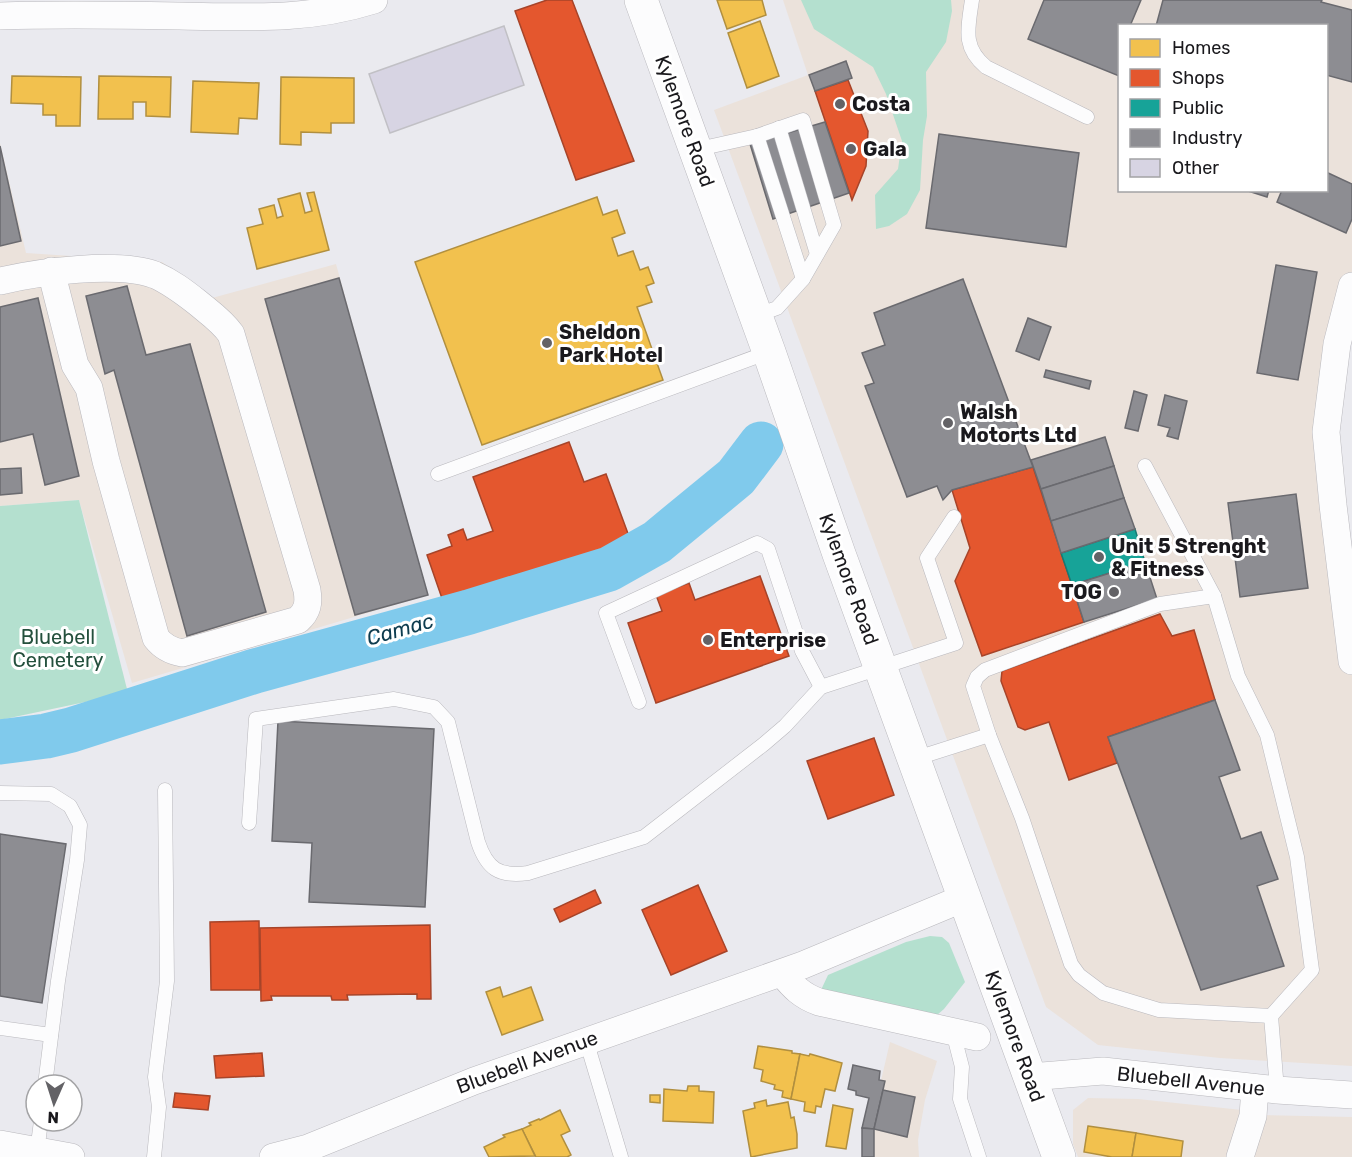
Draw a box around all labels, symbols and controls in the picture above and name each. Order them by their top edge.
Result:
legend [1118,24,1328,192]
text: Homes [1172,37,1230,59]
street label: Kylemore Road [650,52,720,190]
text: Shops [1172,67,1224,89]
place label: Costa [852,92,910,116]
marker: Costa [833,97,847,111]
text: Public [1172,97,1224,119]
text: Industry [1172,127,1242,149]
place label: Gala [863,137,907,161]
marker: Gala [844,142,858,156]
text: Other [1172,157,1219,179]
place label: Sheldon Park Hotel [559,320,663,367]
marker: Sheldon Park Hotel [540,336,554,350]
place label: Walsh Motorts Ltd [960,400,1077,447]
marker: Walsh Motorts Ltd [941,416,955,430]
street label: Kylemore Road [814,510,884,648]
place label: Unit 5 Strenght & Fitness [1111,534,1266,581]
marker: Unit 5 Strenght & Fitness [1092,550,1106,564]
place label: TOG [1061,580,1102,604]
marker: TOG [1107,585,1121,599]
water label: Camac [363,607,437,651]
park label: Bluebell Cemetery [12,625,104,672]
place label: Enterprise [720,628,826,652]
marker: Enterprise [701,633,715,647]
street label: Kylemore Road [980,967,1050,1105]
street label: Bluebell Avenue [453,1025,601,1099]
street label: Bluebell Avenue [1116,1061,1266,1101]
north arrow [24,1073,84,1133]
text: N [47,1108,59,1127]

